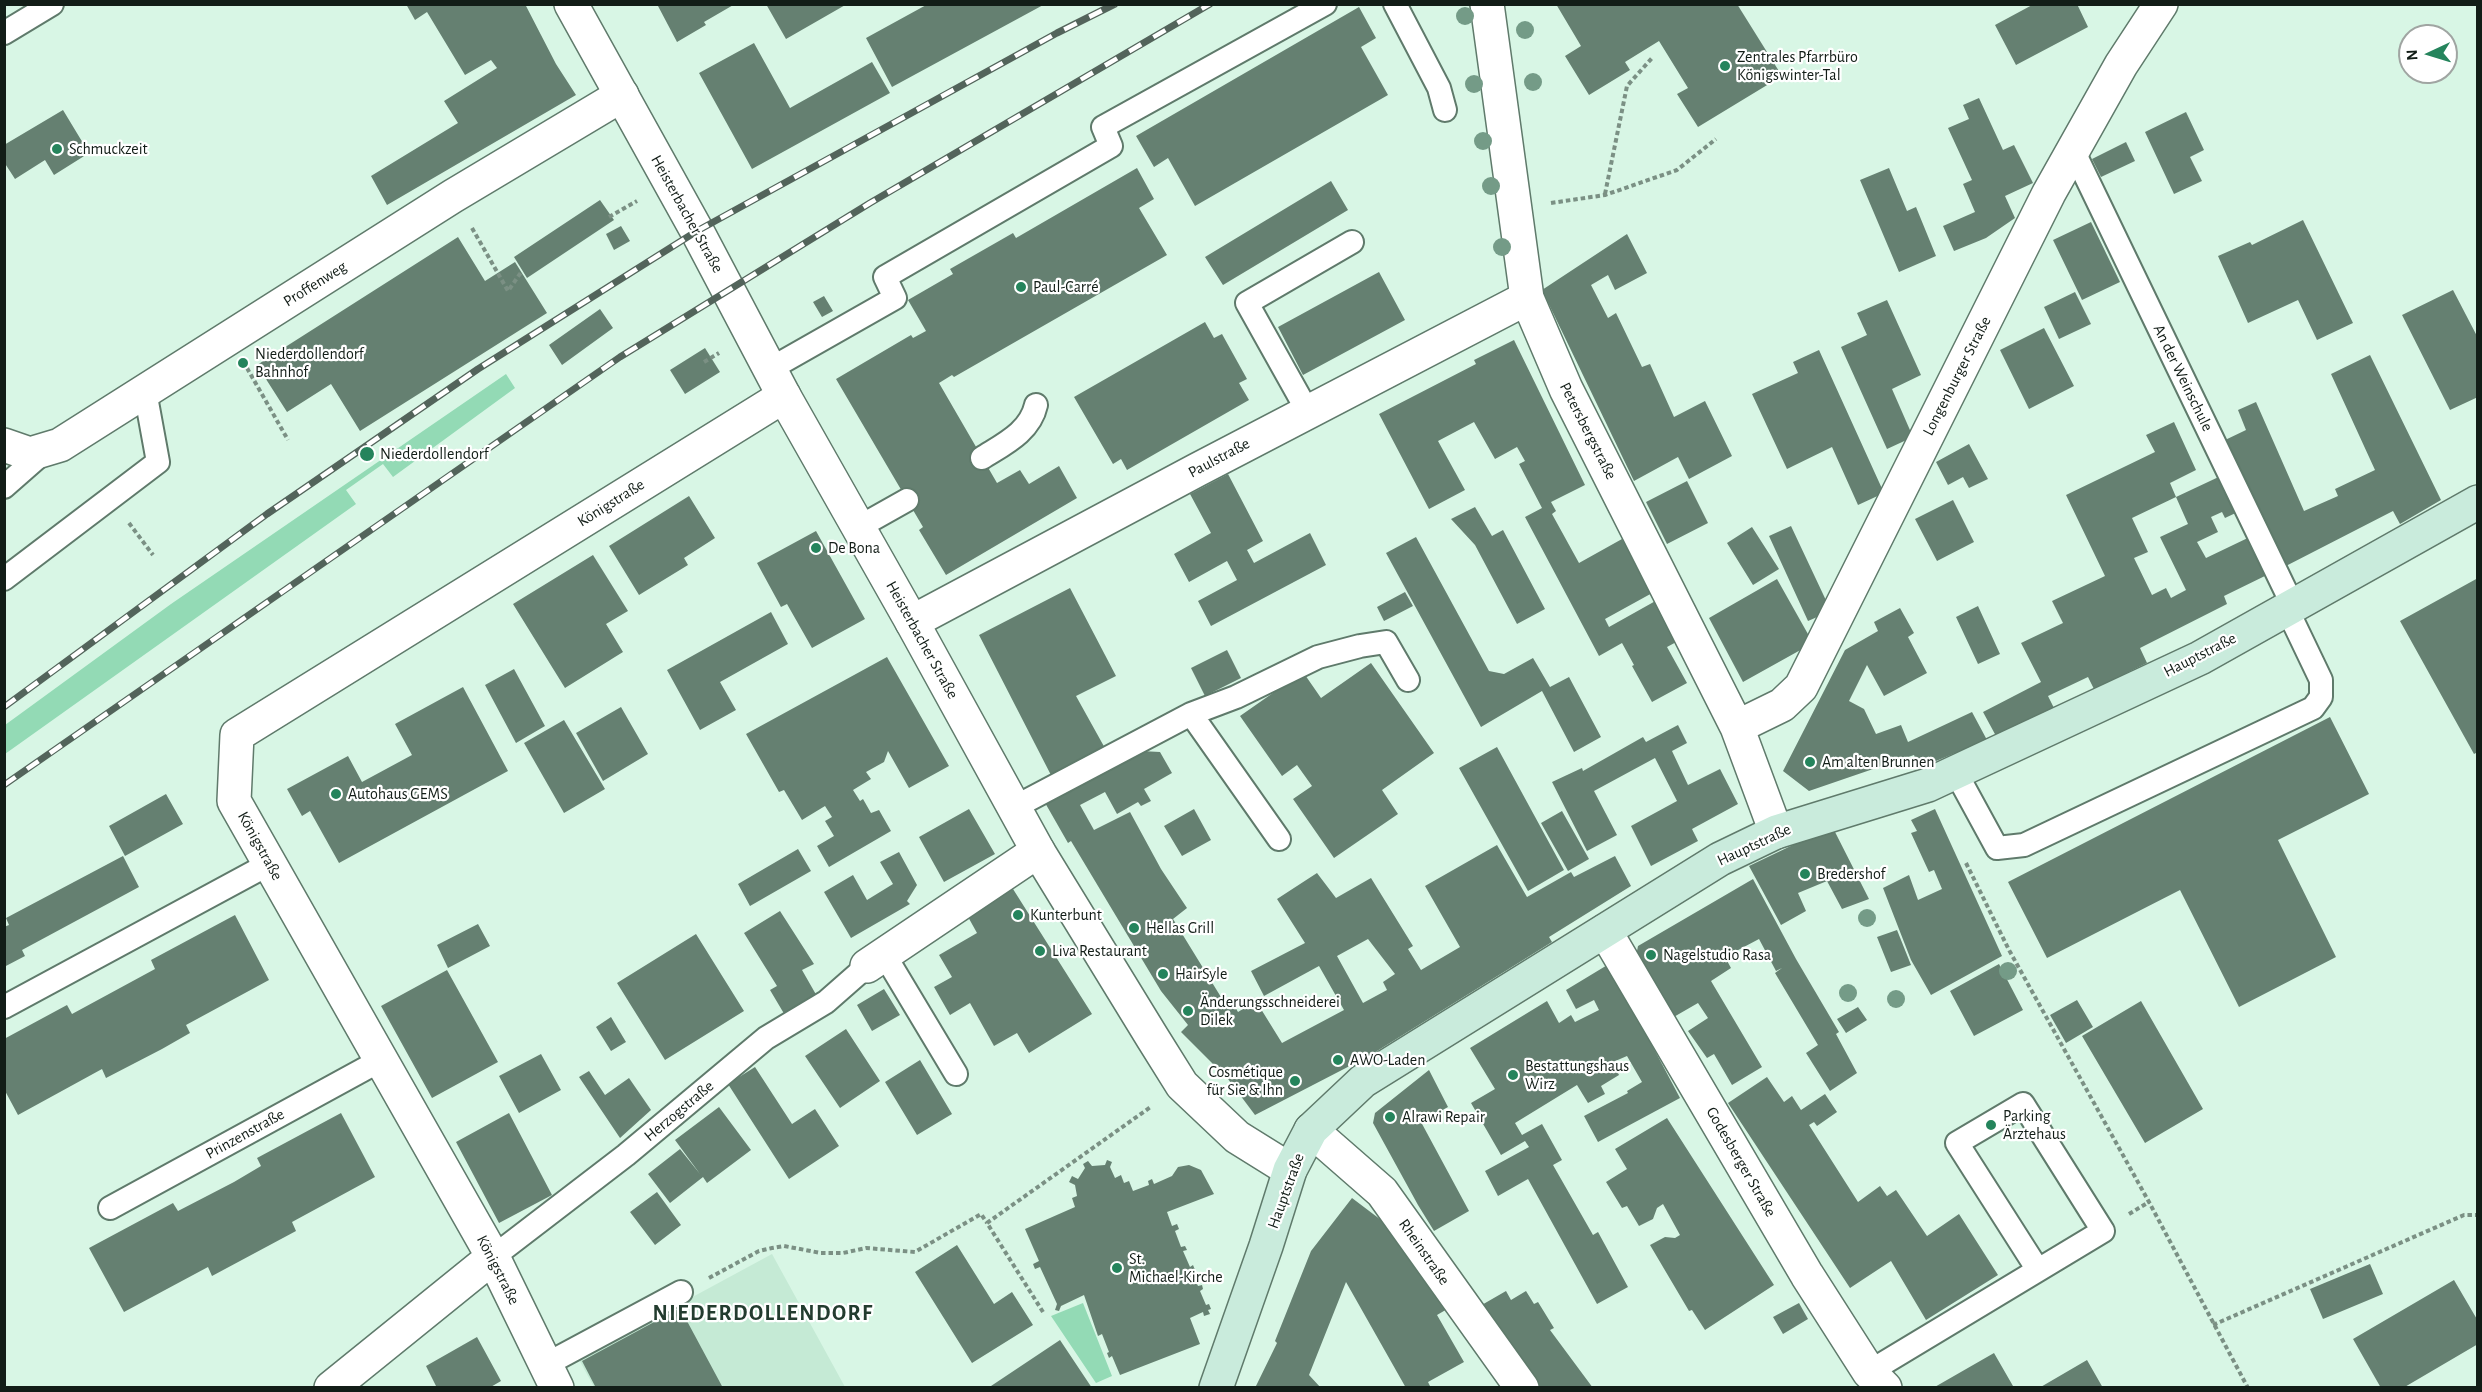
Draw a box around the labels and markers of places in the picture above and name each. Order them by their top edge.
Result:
place label: Zentrales Pfarrbüro Königswinter-Tal [1737,47,1858,85]
marker: Zentrales Pfarrbüro Königswinter-Tal [1718,59,1732,73]
place label: Schmuckzeit [69,139,148,159]
marker: Schmuckzeit [50,142,64,156]
place label: Paul-Carré [1033,277,1099,297]
marker: Paul-Carré [1014,280,1028,294]
place label: Niederdollendorf Bahnhof [255,344,364,382]
marker: Niederdollendorf Bahnhof [236,356,250,370]
place label: Niederdollendorf [380,444,489,464]
marker: Niederdollendorf [358,445,376,463]
place label: De Bona [828,538,880,558]
marker: De Bona [809,541,823,555]
place label: Am alten Brunnen [1822,752,1935,772]
marker: Am alten Brunnen [1803,755,1817,769]
place label: Autohaus GEMS [348,784,448,804]
marker: Autohaus GEMS [329,787,343,801]
place label: Bredershof [1817,864,1885,884]
marker: Bredershof [1798,867,1812,881]
place label: Kunterbunt [1030,905,1102,925]
marker: Kunterbunt [1011,908,1025,922]
place label: Hellas Grill [1146,918,1214,938]
marker: Hellas Grill [1127,921,1141,935]
place label: Liva Restaurant [1052,941,1147,961]
marker: Liva Restaurant [1033,944,1047,958]
place label: Nagelstudio Rasa [1663,945,1771,965]
marker: Nagelstudio Rasa [1644,948,1658,962]
place label: HairSyle [1175,964,1227,984]
marker: HairSyle [1156,967,1170,981]
place label: Änderungsschneiderei Dilek [1200,992,1340,1030]
marker: Änderungsschneiderei Dilek [1181,1004,1195,1018]
place label: AWO-Laden [1350,1050,1425,1070]
marker: AWO-Laden [1331,1053,1345,1067]
place label: Bestattungshaus Wirz [1525,1056,1629,1094]
place label: Cosmétique für Sie & Ihn [1206,1062,1283,1100]
marker: Bestattungshaus Wirz [1506,1068,1520,1082]
marker: Cosmétique für Sie & Ihn [1288,1074,1302,1088]
place label: Parking Ärztehaus [2003,1106,2066,1144]
place label: Alrawi Repair [1402,1107,1485,1127]
marker: Alrawi Repair [1383,1110,1397,1124]
marker: Parking Ärztehaus [1984,1118,1998,1132]
place label: St. Michael-Kirche [1129,1249,1223,1287]
marker: St. Michael-Kirche [1110,1261,1124,1275]

